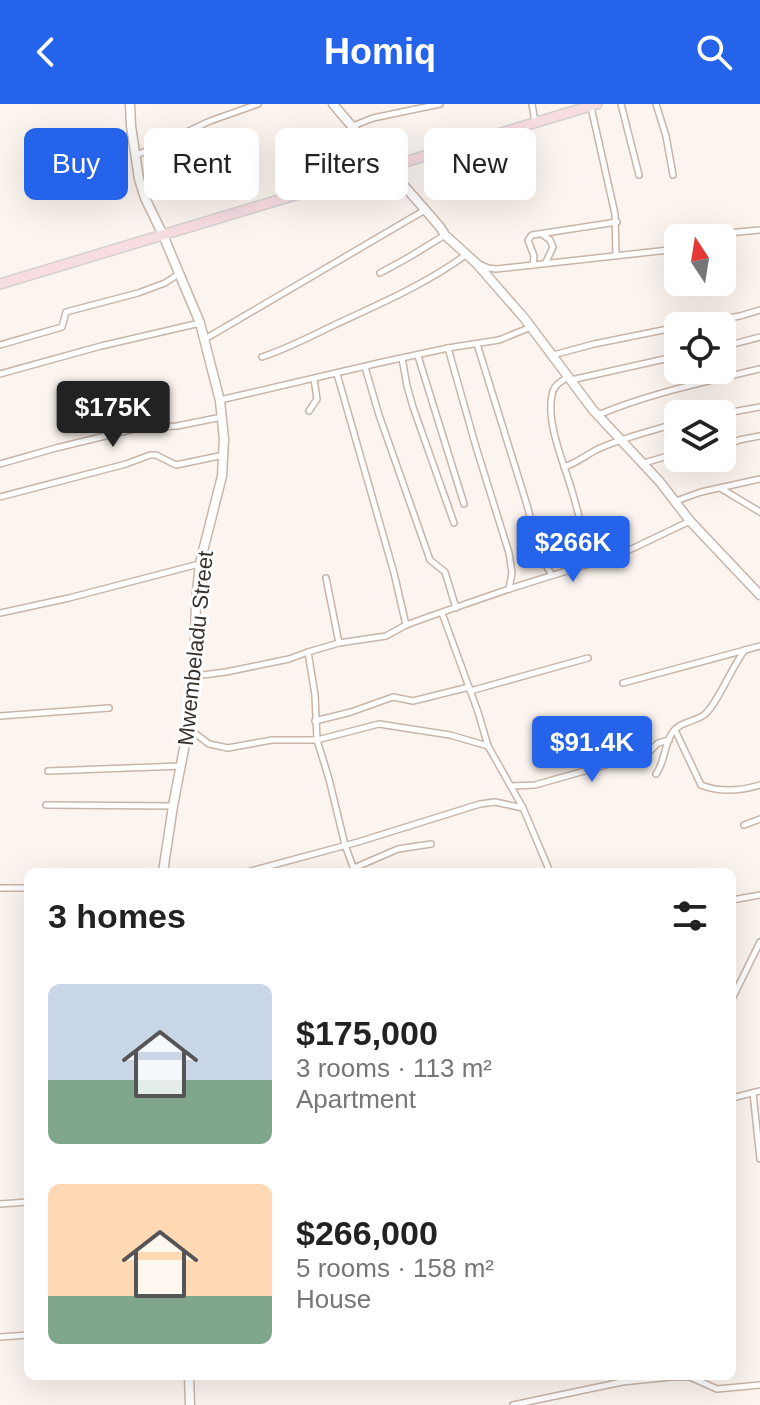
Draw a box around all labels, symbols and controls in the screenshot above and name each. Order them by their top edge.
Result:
icon: back [24,30,68,74]
icon: search [692,30,736,74]
text: Homiq [324,31,436,72]
chip: Buy [24,128,128,200]
chip: Rent [144,128,259,200]
chip: Filters [275,128,408,200]
chip: New [424,128,536,200]
north arrow [664,224,736,296]
map controls [664,224,736,472]
button: locate [664,312,736,384]
pin: $175K [57,381,169,449]
text: $175K [75,392,151,422]
button: layers [664,400,736,472]
pin: $266K [517,516,629,584]
text: $266K [535,527,611,557]
street label: Mwembeladu Street [173,549,218,747]
pin: $91.4K [527,716,657,784]
text: $91.4K [550,727,634,757]
icon: filters [668,894,712,938]
text: 3 homes [48,897,186,935]
text: $175,000 [296,1014,438,1052]
icon: home [112,1016,208,1112]
text: 3 rooms · 113 m² [296,1053,492,1083]
text: Apartment [296,1084,416,1114]
text: $266,000 [296,1214,438,1252]
icon: home [112,1216,208,1312]
text: 5 rooms · 158 m² [296,1253,494,1283]
text: House [296,1284,371,1314]

